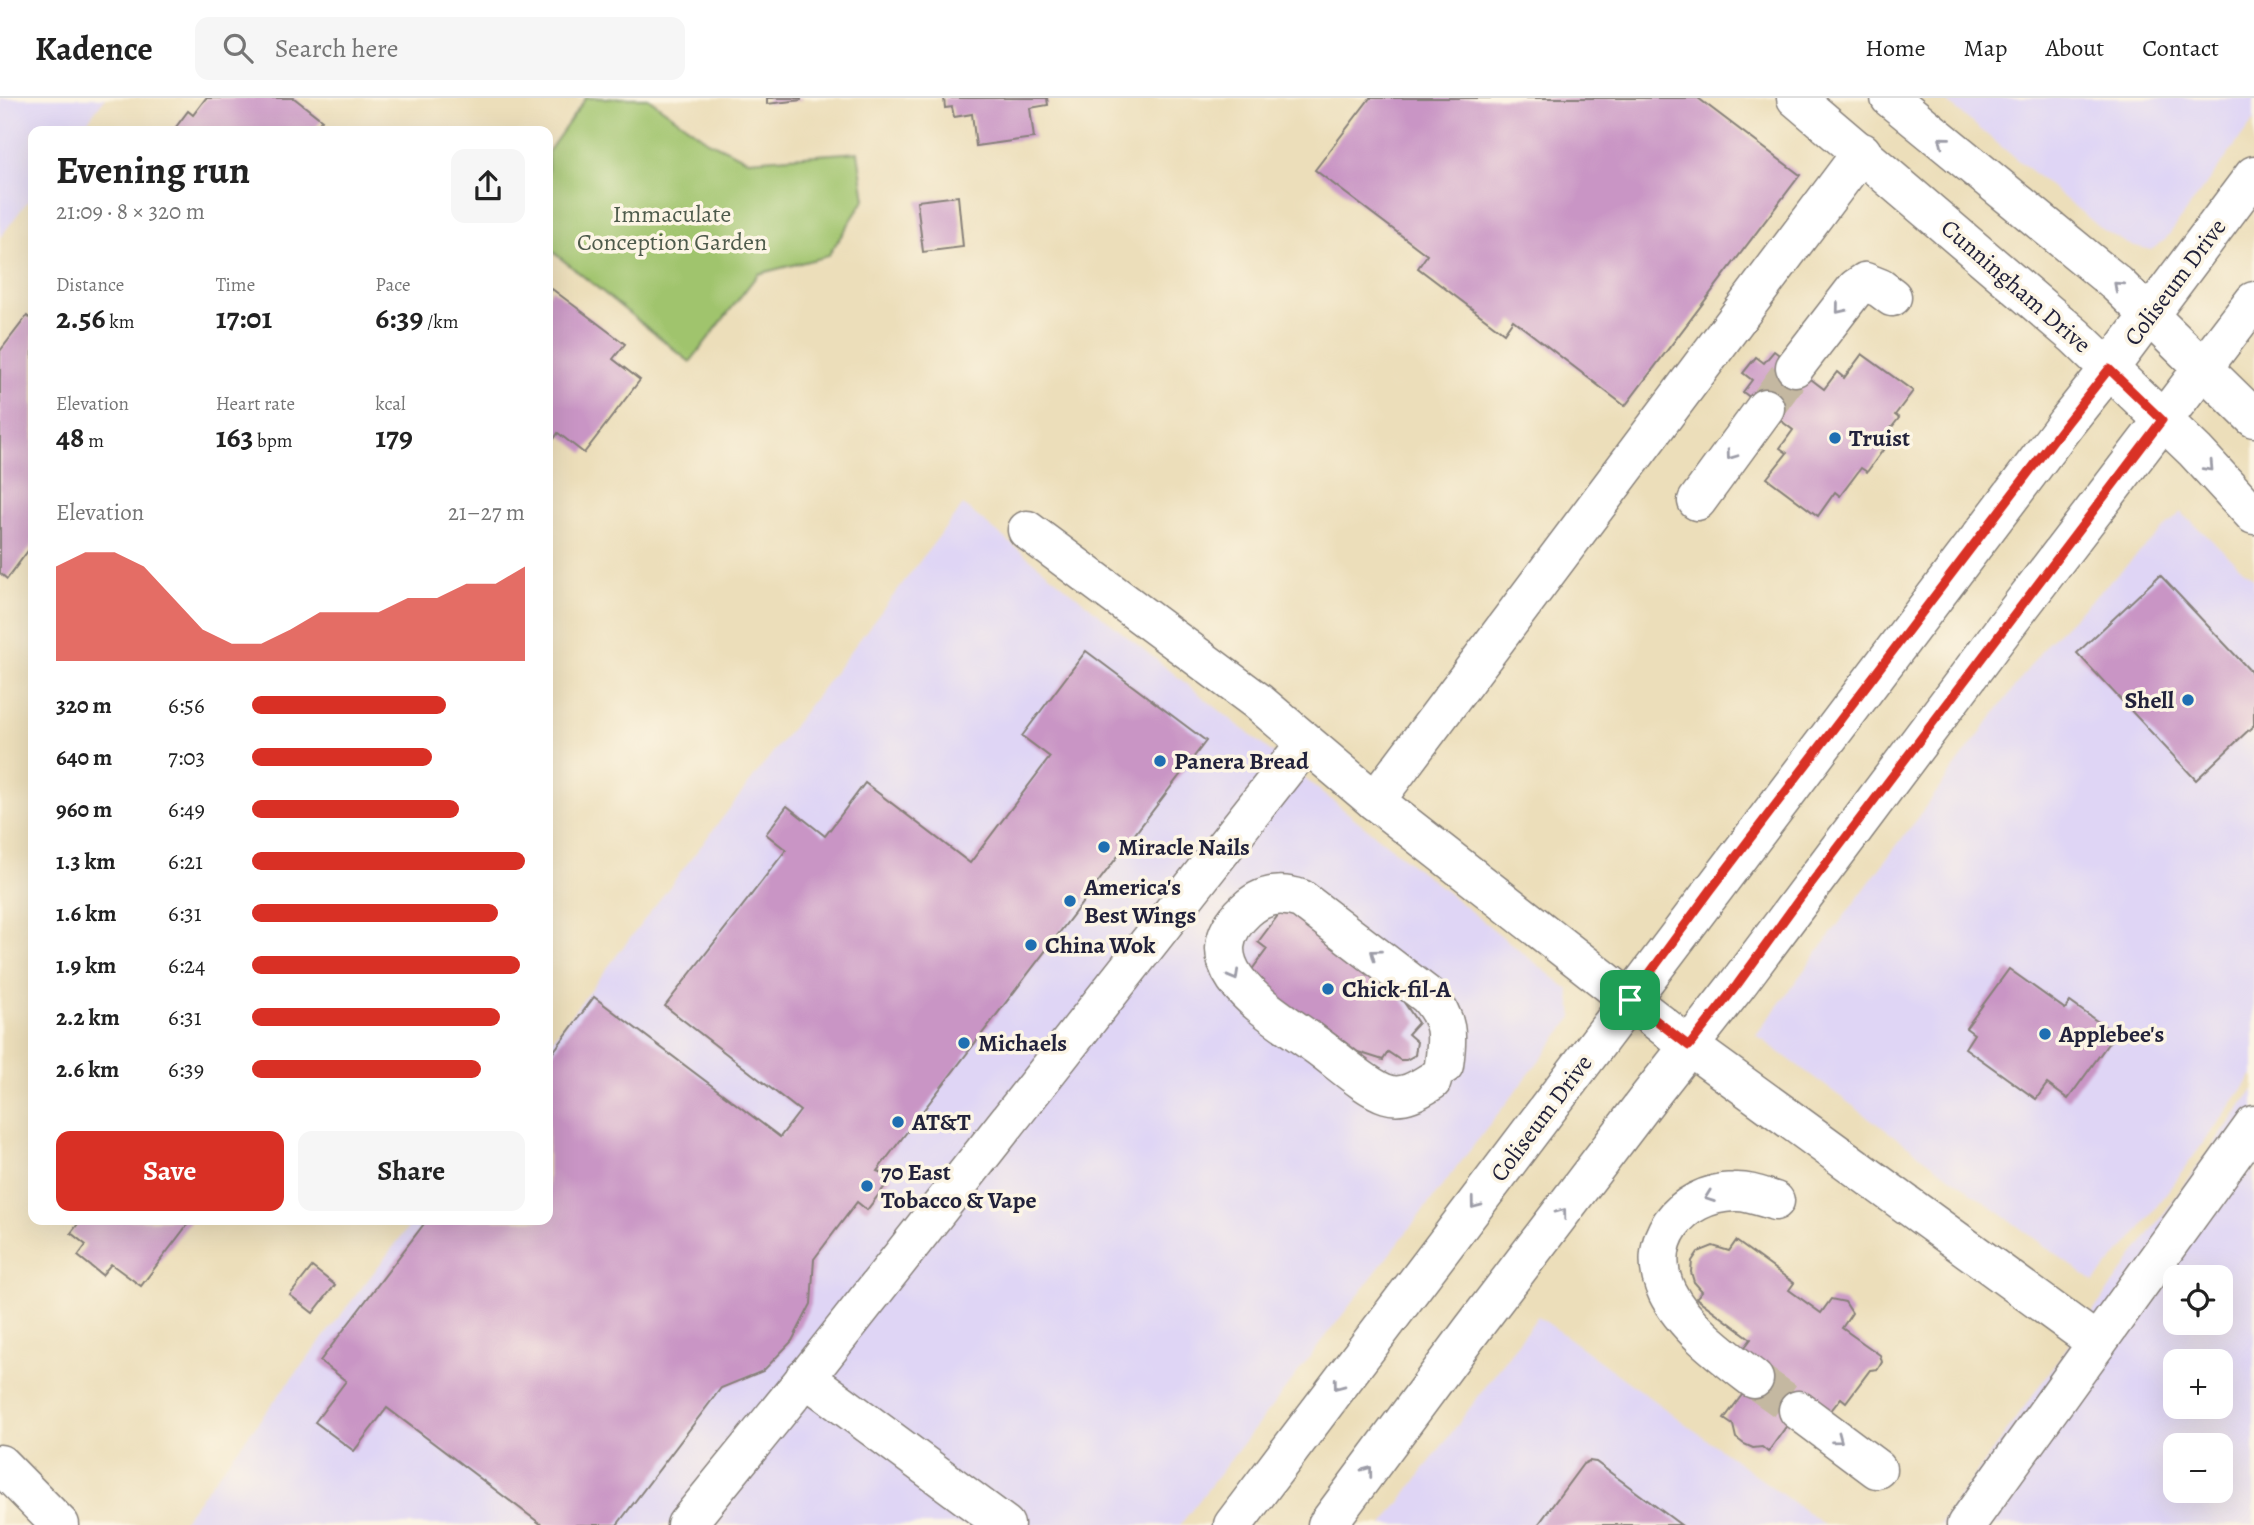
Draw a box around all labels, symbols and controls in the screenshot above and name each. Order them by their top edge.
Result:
search box [195,17,685,80]
text: Kadence [35,26,153,71]
icon: search [219,29,257,67]
text: Search here [275,31,398,66]
text: Home [1865,32,1926,64]
text: Map [1964,32,2008,64]
text: About [2046,32,2104,64]
text: Contact [2142,32,2219,64]
one-way arrow [1938,137,1951,149]
text: Evening run [56,144,250,196]
button: share [451,149,525,223]
text: 21:09 · 8 × 320 m [56,196,205,227]
park label: Immaculate Conception Garden [577,198,767,258]
street label: Cunningham Drive [1934,212,2098,360]
street label: Coliseum Drive [2117,212,2233,352]
text: Distance [56,272,124,298]
text: Time [216,272,255,298]
text: Pace [375,272,411,298]
one-way arrow [2113,281,2126,294]
text: 2.56 [56,298,106,338]
text: 17:01 [216,298,272,338]
text: 6:39 [375,298,423,338]
one-way arrow [1835,301,1848,313]
text: km [106,309,135,335]
text: /km [423,309,459,335]
text: Elevation [56,391,129,417]
text: Heart rate [216,391,295,417]
text: kcal [375,391,406,417]
text: 48 [56,417,85,457]
text: 163 [216,417,253,457]
text: 179 [375,417,413,457]
place label: Truist [1849,422,1910,454]
text: m [85,428,104,454]
text: bpm [253,428,293,454]
marker: Truist [1827,430,1843,446]
one-way arrow [1727,447,1739,460]
one-way arrow [2201,459,2213,472]
text: Elevation [56,497,144,528]
text: 21–27 m [448,497,525,528]
place label: Shell [2125,684,2175,716]
text: 320 m [56,690,112,721]
text: 6:56 [168,690,205,721]
marker: Shell [2180,692,2196,708]
text: 640 m [56,742,112,773]
text: 7:03 [168,742,205,773]
place label: Panera Bread [1174,745,1309,777]
marker: Panera Bread [1152,753,1168,769]
text: 960 m [56,794,112,825]
text: 6:49 [168,794,205,825]
place label: Miracle Nails [1118,831,1250,863]
marker: Miracle Nails [1096,839,1112,855]
text: 1.3 km [56,846,116,877]
text: 6:21 [168,846,203,877]
place label: America's Best Wings [1083,871,1196,931]
marker: America's Best Wings [1062,893,1078,909]
text: 1.6 km [56,898,116,929]
text: 6:31 [168,898,202,929]
place label: China Wok [1045,929,1156,961]
marker: China Wok [1023,937,1039,953]
text: 1.9 km [56,950,116,981]
text: 6:24 [168,950,205,981]
one-way arrow [1370,950,1383,963]
one-way arrow [1226,968,1239,981]
pin [1600,970,1660,1030]
place label: Chick-fil-A [1342,973,1452,1005]
marker: Chick-fil-A [1320,981,1336,997]
icon: arrive [1611,981,1649,1019]
text: 2.2 km [56,1002,120,1033]
text: 6:31 [168,1002,202,1033]
place label: Applebee's [2058,1018,2164,1050]
marker: Applebee's [2037,1026,2053,1042]
place label: Michaels [978,1027,1067,1059]
marker: Michaels [956,1035,972,1051]
street label: Coliseum Drive [1483,1048,1599,1188]
text: 2.6 km [56,1054,119,1085]
text: 6:39 [168,1054,204,1085]
place label: AT&T [911,1106,971,1138]
marker: AT&T [890,1114,906,1130]
button: Save [56,1131,284,1211]
button: Share [298,1131,525,1211]
place label: 70 East Tobacco & Vape [881,1156,1037,1216]
marker: 70 East Tobacco & Vape [859,1178,875,1194]
one-way arrow [1704,1189,1716,1203]
one-way arrow [1471,1196,1484,1209]
one-way arrow [1553,1208,1566,1220]
map controls [2163,1265,2233,1503]
button: locate [2163,1265,2233,1335]
button: + [2163,1349,2233,1419]
one-way arrow [1333,1377,1346,1390]
one-way arrow [1830,1431,1843,1444]
button: − [2163,1433,2233,1503]
one-way arrow [1360,1466,1372,1478]

